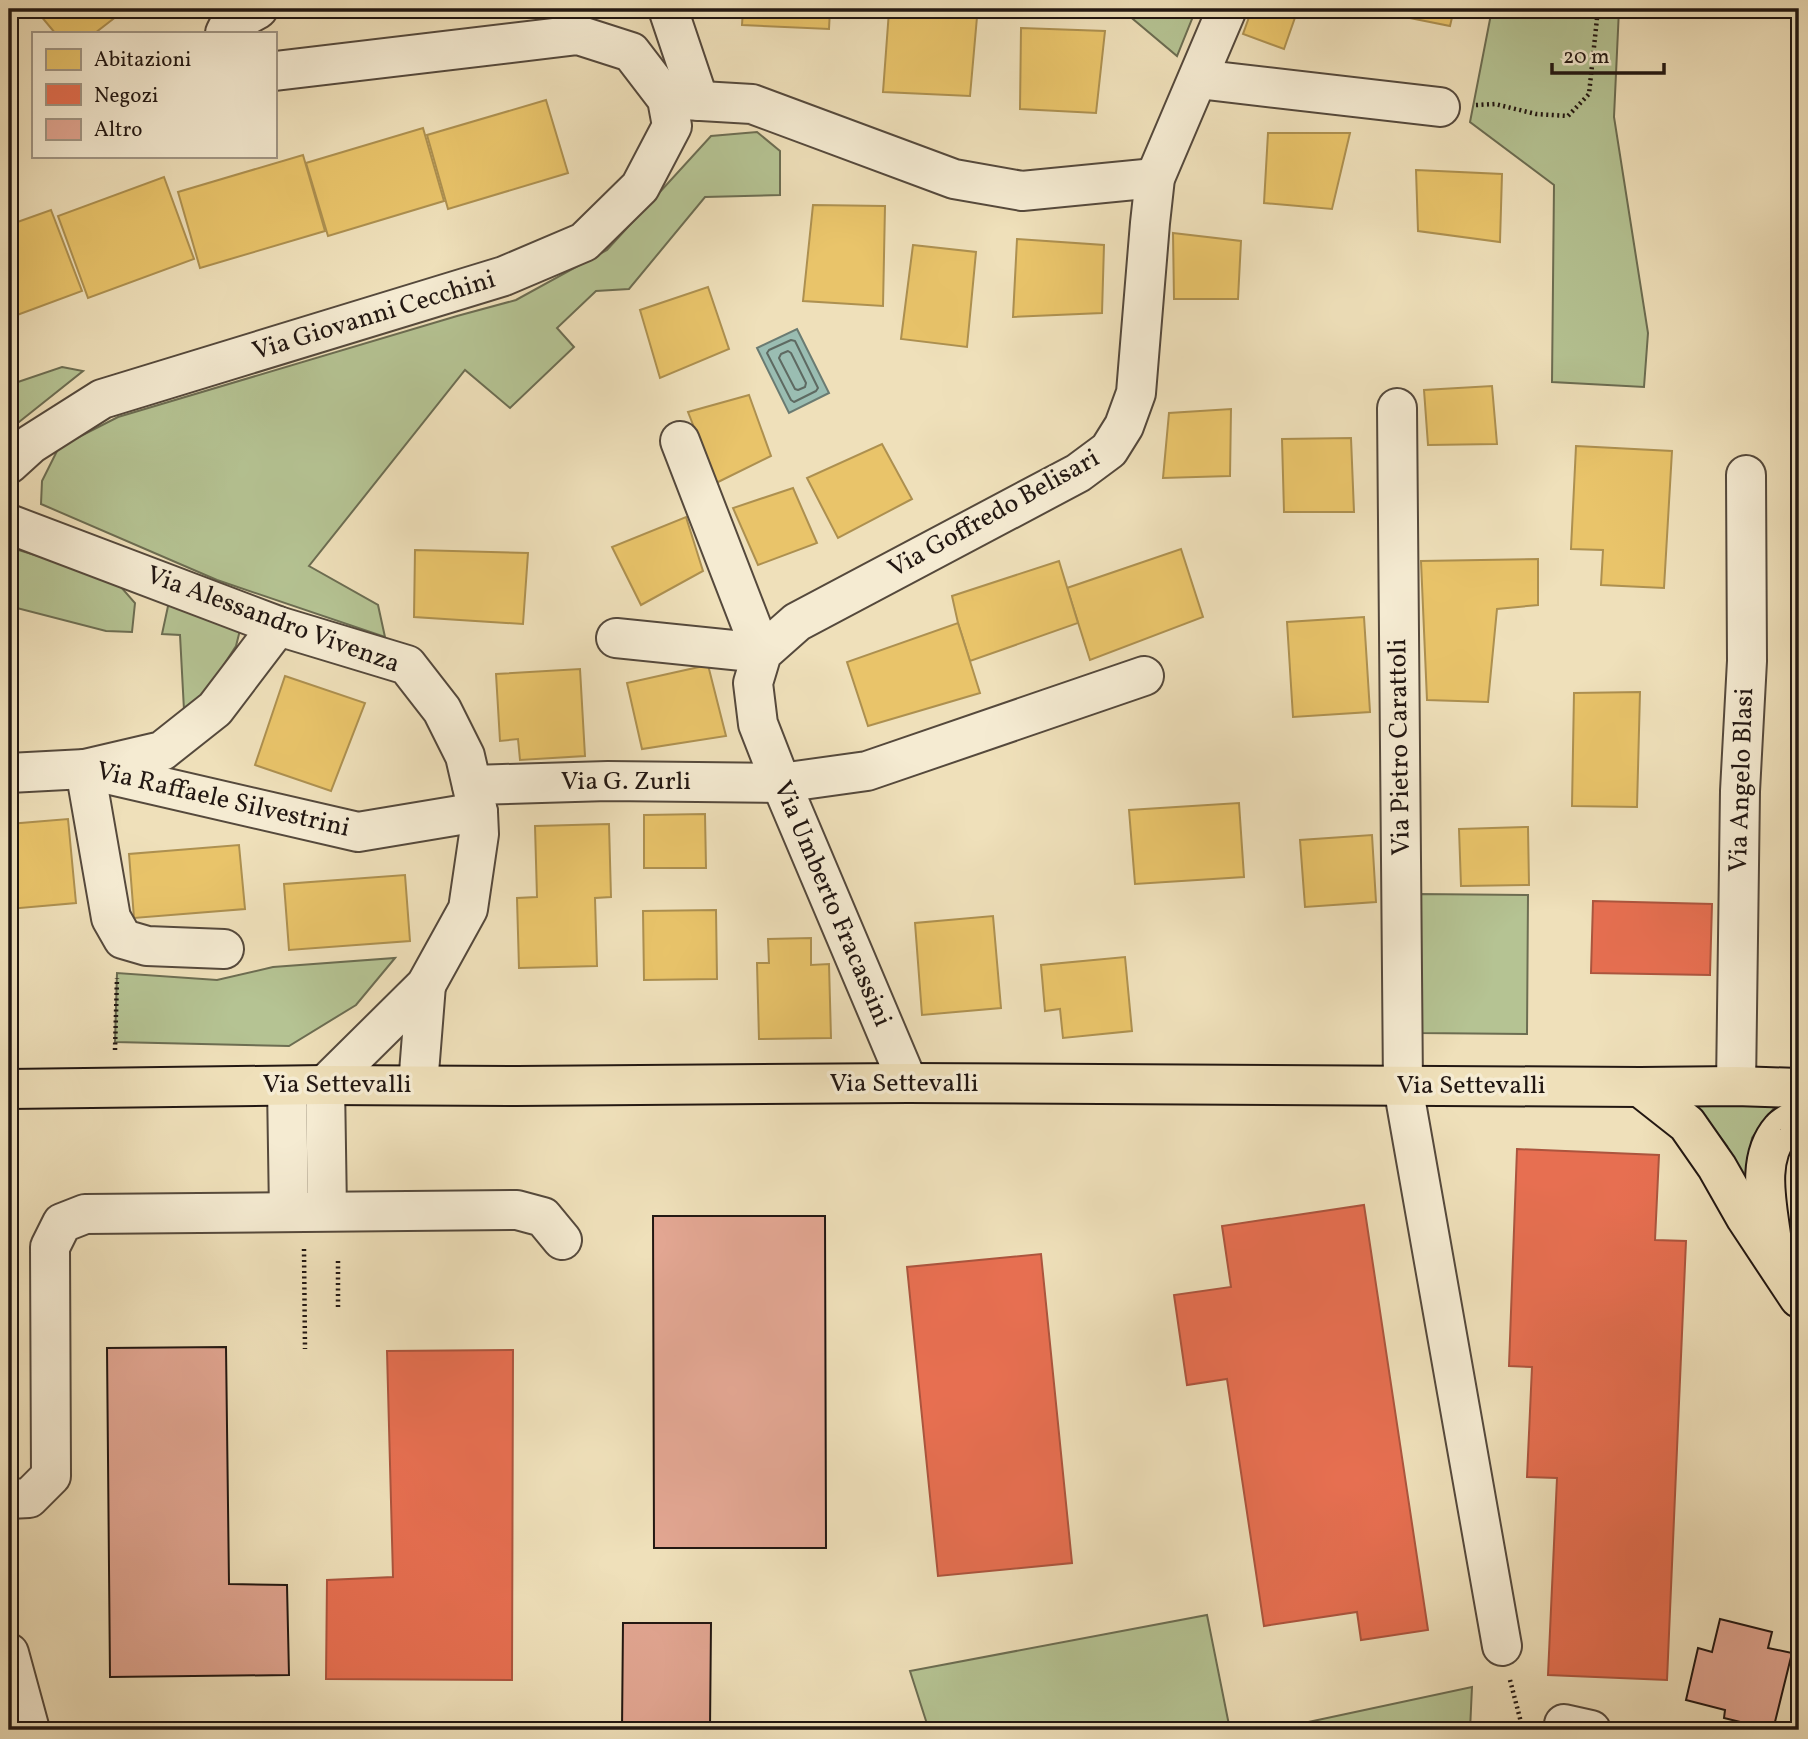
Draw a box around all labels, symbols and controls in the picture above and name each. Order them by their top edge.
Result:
legend [32,32,276,158]
scale bar [1552,32,1664,76]
text: 20 m [1563,43,1609,72]
text: Abitazioni [94,46,191,75]
text: Negozi [94,82,158,111]
text: Altro [94,116,142,145]
street label: Via Giovanni Cecchini [248,262,500,370]
street label: Via Goffredo Belisari [882,441,1106,587]
street label: Via Alessandro Vivenza [141,557,405,683]
street label: Via Pietro Carattoli [1380,638,1420,856]
street label: Via Angelo Blasi [1721,687,1763,873]
street label: Via Raffaele Silvestrini [93,753,353,847]
street label: Via G. Zurli [561,764,691,800]
street label: Via Umberto Fracassini [764,775,900,1033]
street label: Via Settevalli [829,1066,979,1102]
street label: Via Settevalli [262,1067,412,1103]
street label: Via Settevalli [1396,1068,1546,1104]

